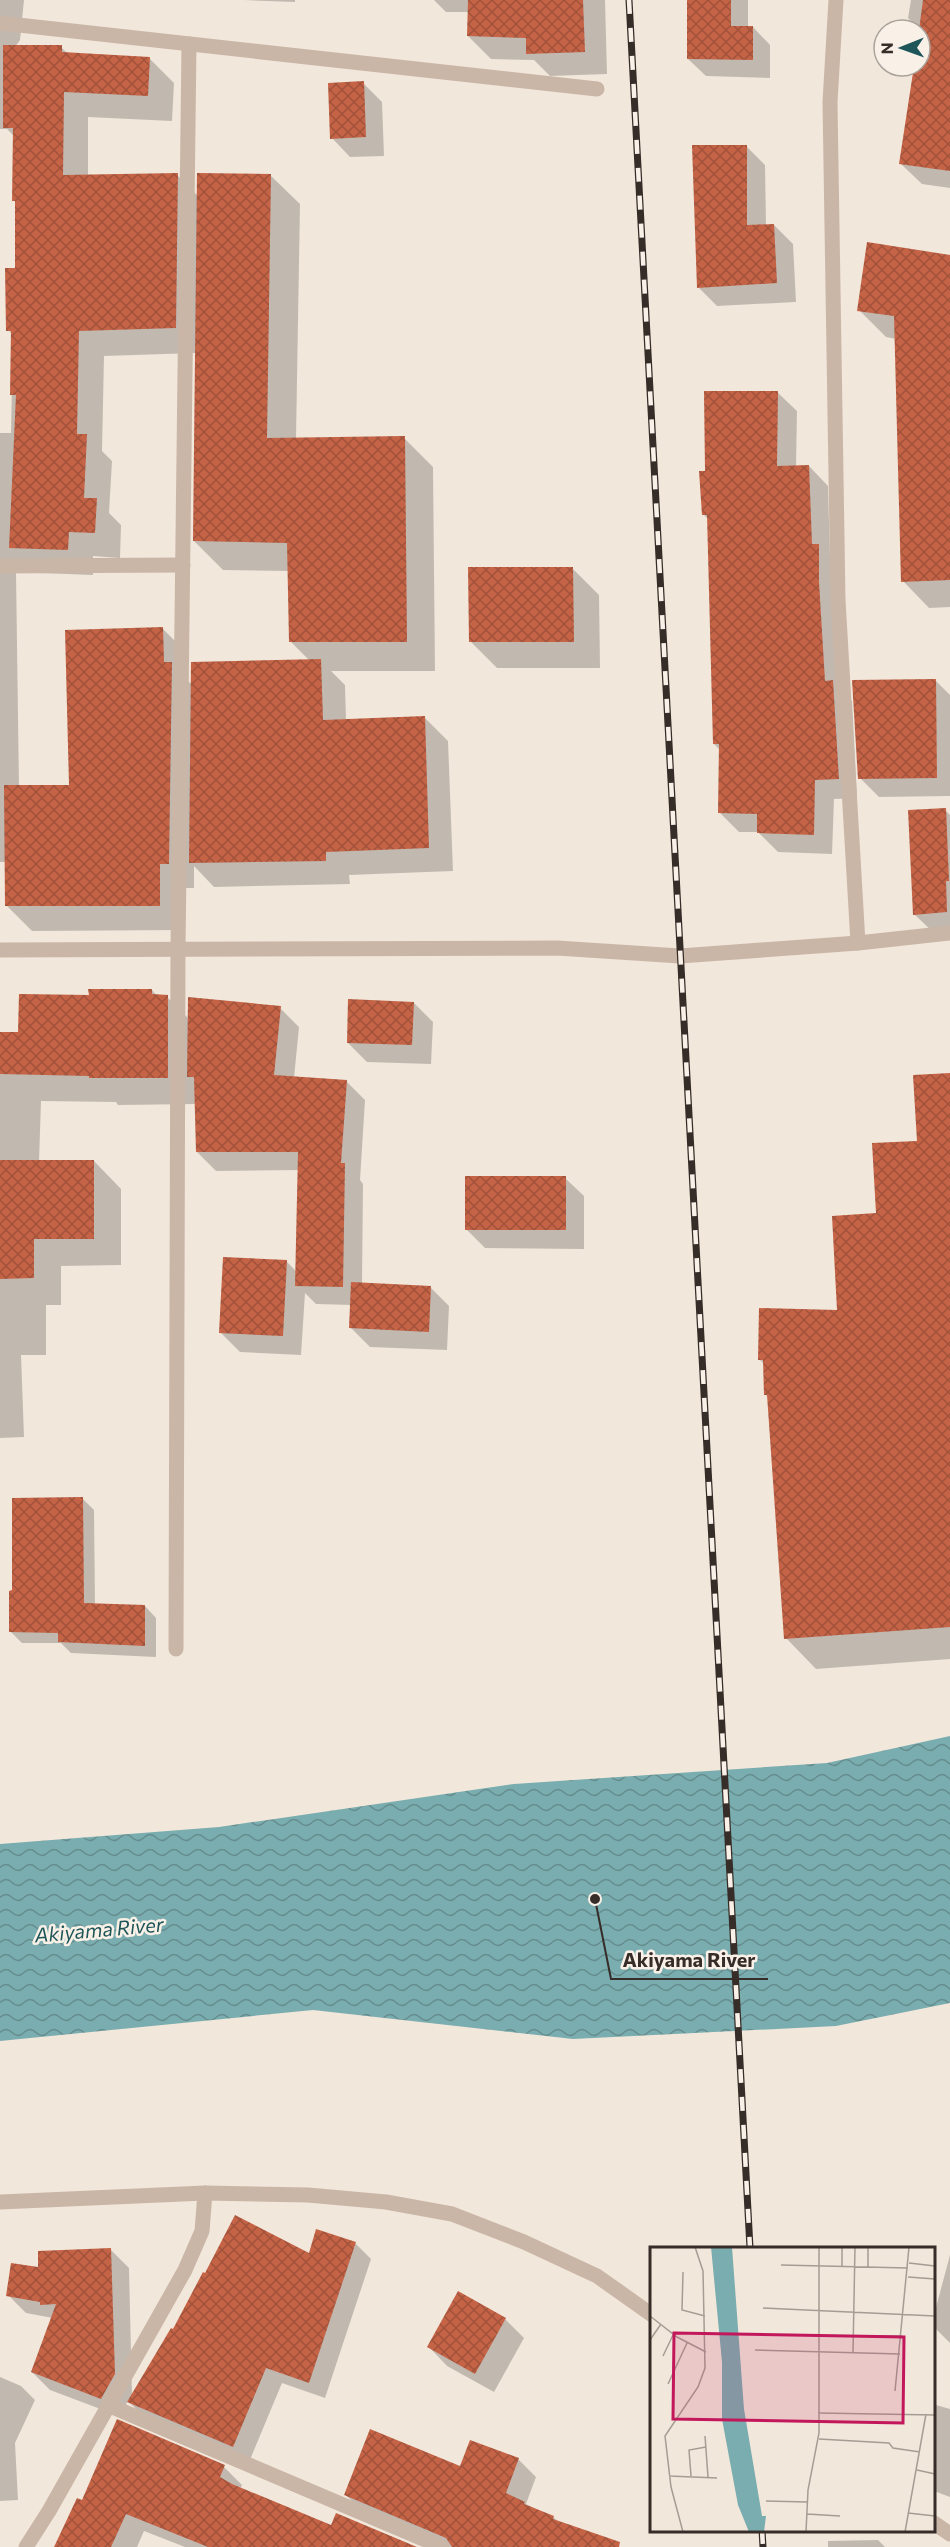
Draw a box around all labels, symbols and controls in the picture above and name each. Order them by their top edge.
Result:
north arrow [872,18,932,78]
text: N [877,42,896,54]
water label: Akiyama River [33,1911,165,1947]
callout: Akiyama River [611,1941,768,1979]
text: Akiyama River [622,1947,756,1971]
inset map [650,2247,935,2532]

